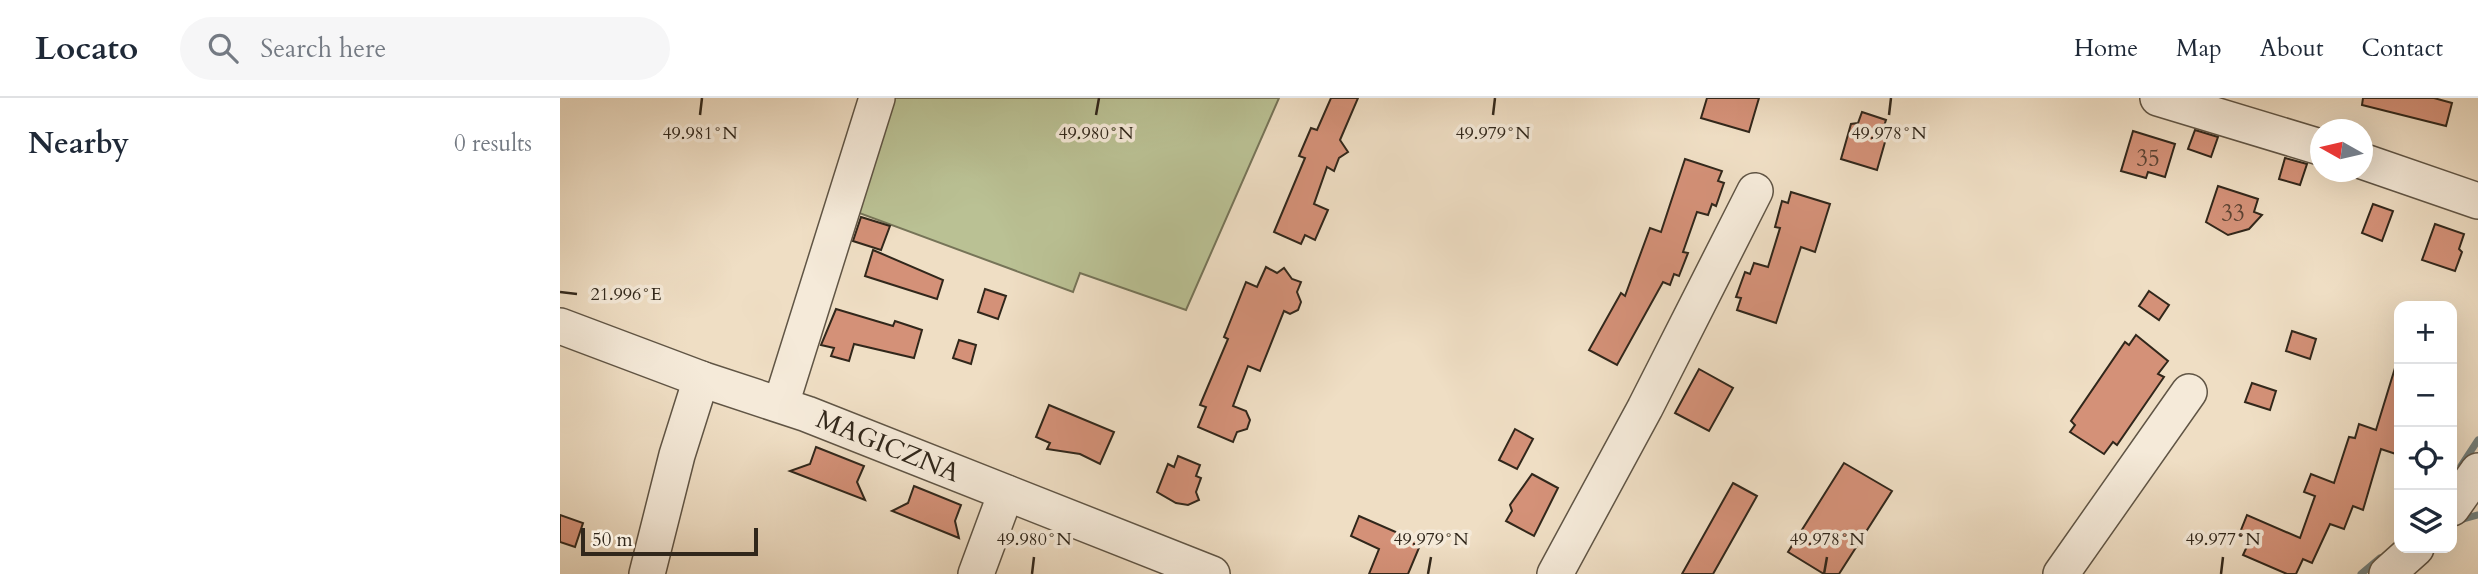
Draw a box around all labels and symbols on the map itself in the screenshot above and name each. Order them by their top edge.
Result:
north arrow [2310,119,2373,182]
text: 49.981°N [662,121,738,146]
text: 49.980°N [1058,121,1134,146]
text: 49.979°N [1455,121,1531,146]
text: 49.978°N [1851,121,1927,146]
house number: 35 [2136,143,2160,174]
house number: 33 [2221,198,2245,229]
text: 21.996°E [591,282,662,307]
street label: MAGICZNA [811,401,965,491]
scale bar [581,525,758,557]
text: 49.980°N [996,527,1072,552]
text: 49.979°N [1393,527,1469,552]
text: 49.978°N [1789,527,1865,552]
text: 49.977°N [2185,527,2261,552]

